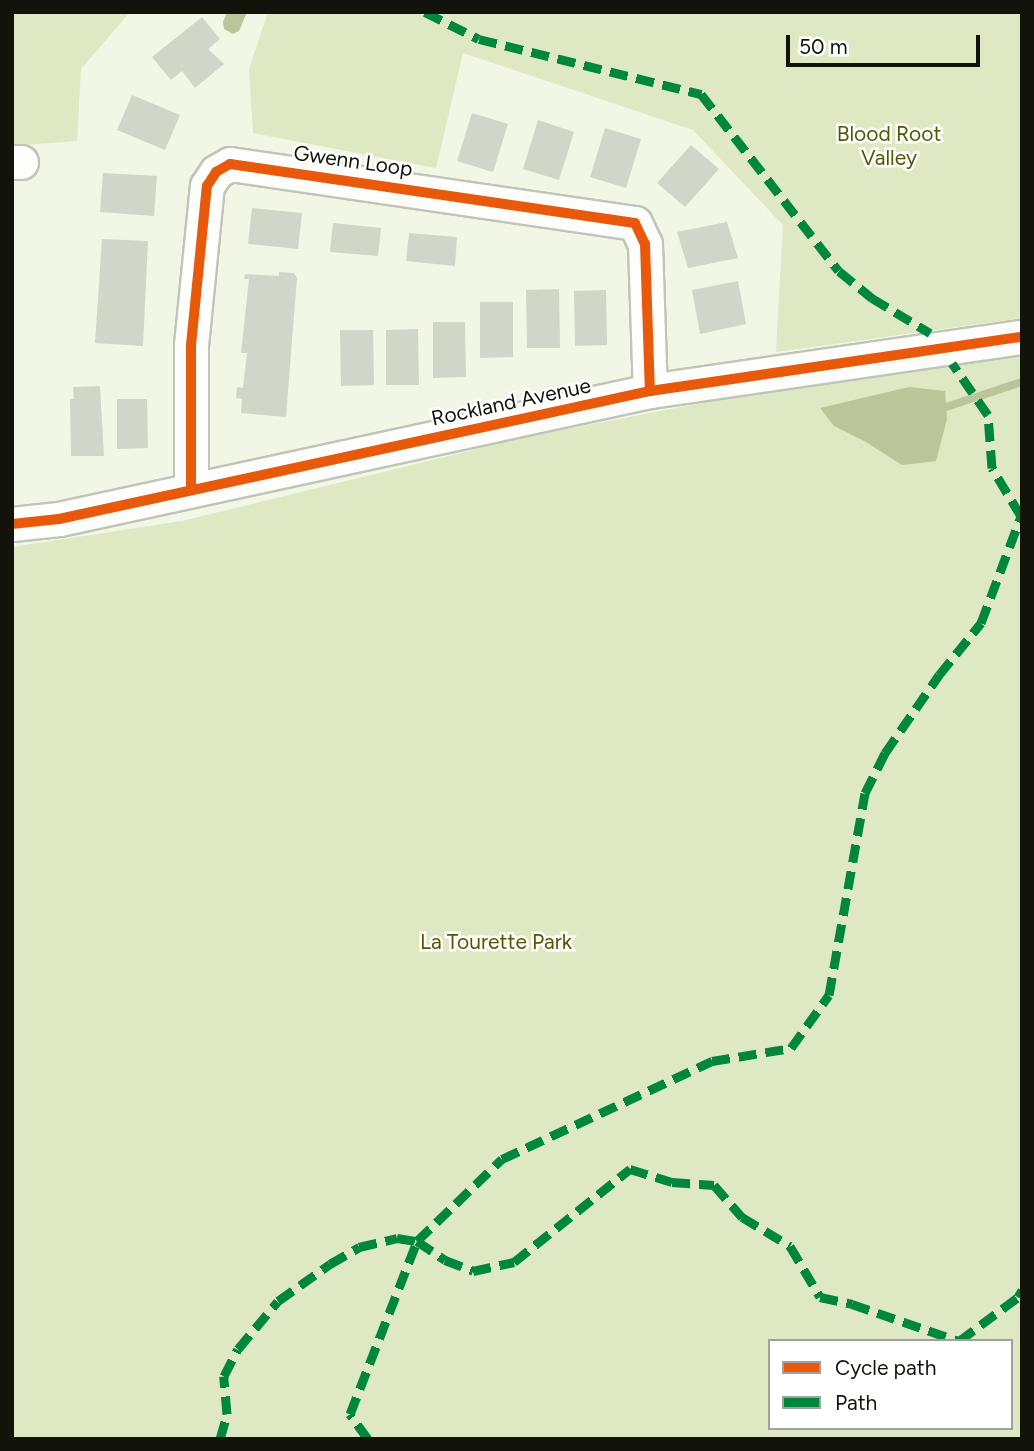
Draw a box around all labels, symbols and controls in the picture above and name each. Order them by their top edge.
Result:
scale bar [789,21,983,65]
text: 50 m [799,34,848,59]
park label: Blood Root Valley [837,121,941,171]
street label: Gwenn Loop [292,140,414,182]
street label: Rockland Avenue [429,373,593,431]
park label: La Tourette Park [420,929,572,955]
legend [768,1339,1013,1430]
text: Cycle path [835,1355,936,1380]
text: Path [835,1390,877,1415]

